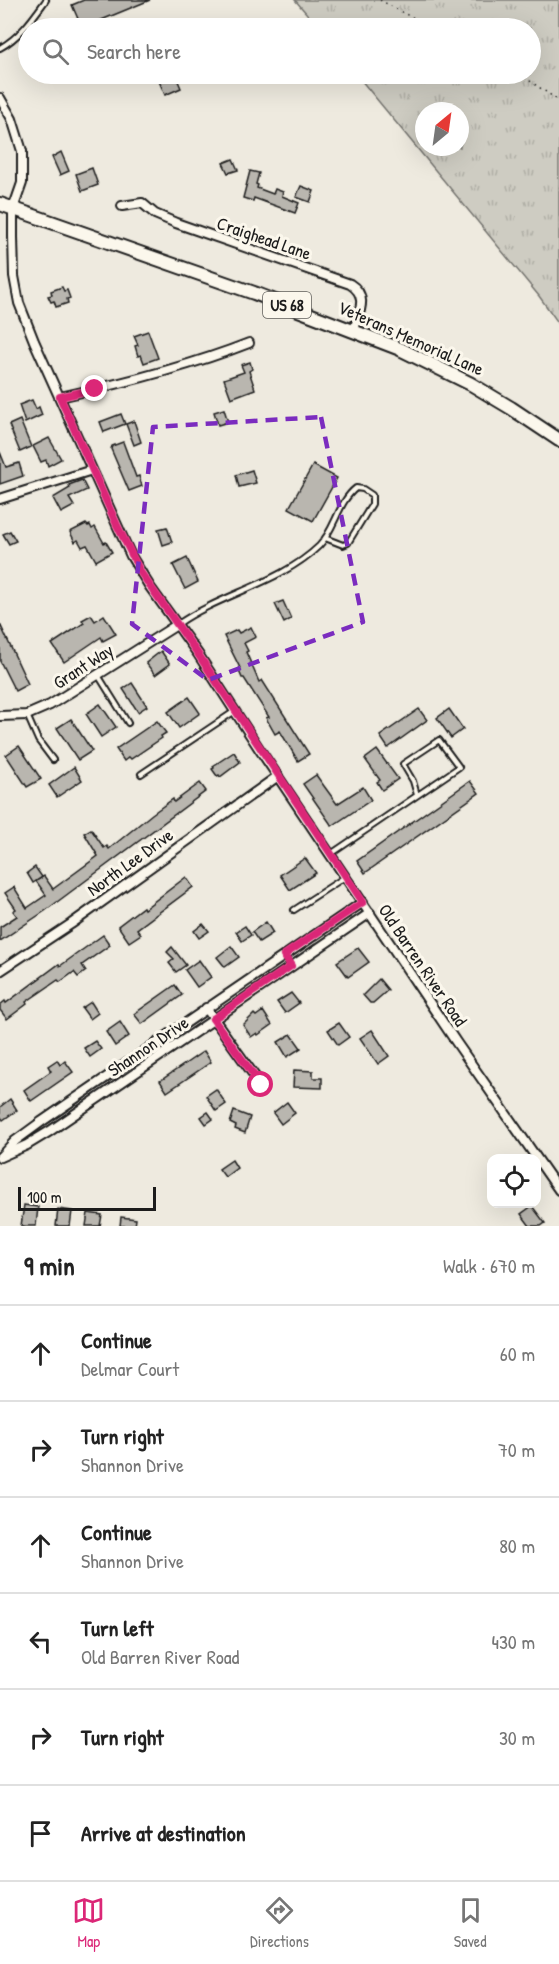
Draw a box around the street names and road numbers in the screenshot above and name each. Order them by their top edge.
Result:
street label: Craighead Lane [214,210,314,266]
road number: US 68 [263,292,311,318]
street label: Veterans Memorial Lane [334,295,488,381]
street label: Grant Way [48,637,118,695]
street label: North Lee Drive [82,822,178,902]
street label: Old Barren River Road [373,899,473,1031]
street label: Shannon Drive [103,1010,193,1082]

